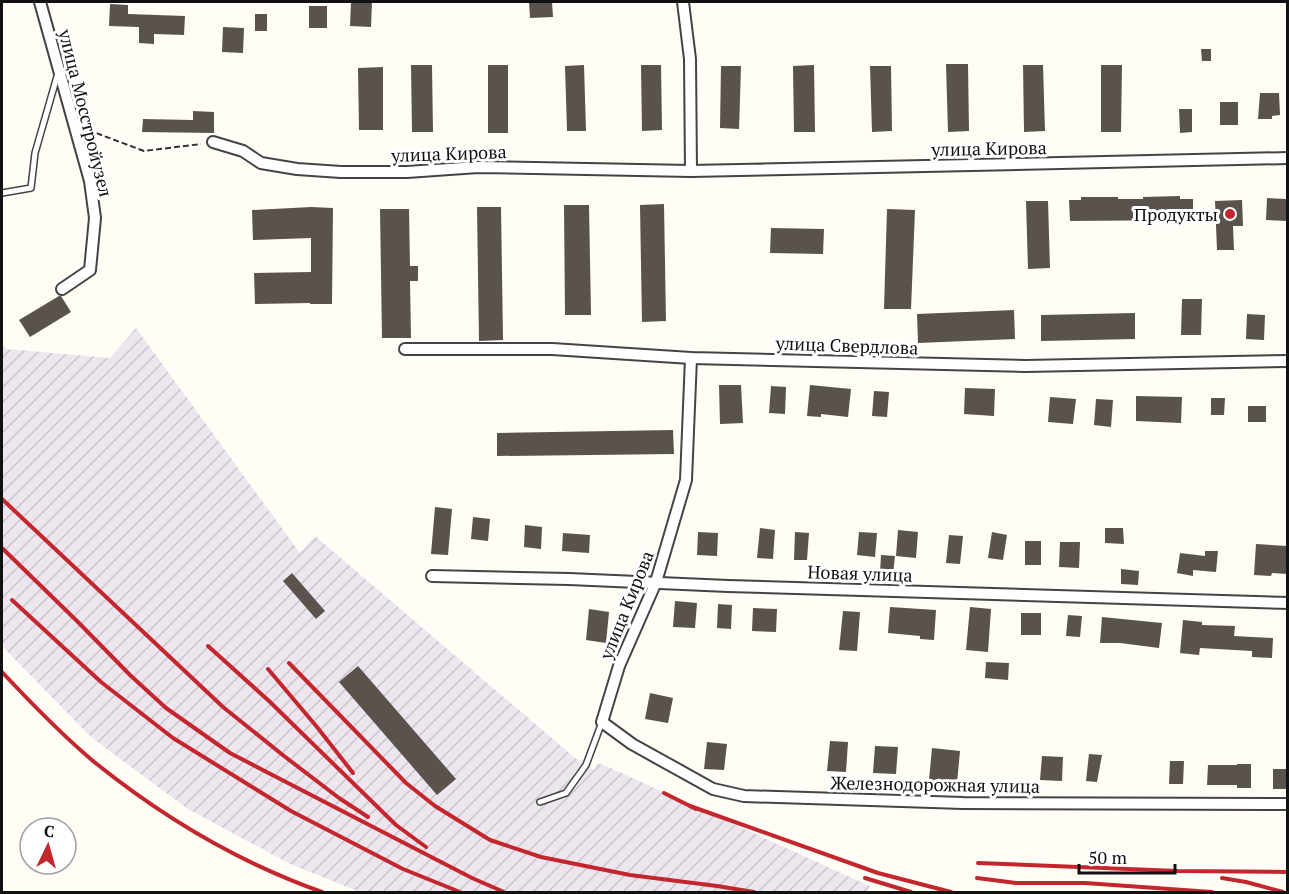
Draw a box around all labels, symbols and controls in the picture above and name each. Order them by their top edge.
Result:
street label: улица Мосстройузел [53,26,118,200]
street label: улица Кирова [930,135,1047,161]
street label: улица Кирова [390,139,507,167]
place label: Продукты [1134,202,1218,226]
marker: Продукты [1223,207,1237,221]
street label: улица Свердлова [774,330,919,359]
street label: улица Кирова [593,547,659,664]
street label: Новая улица [807,559,913,587]
street label: Железнодорожная улица [830,770,1040,798]
north arrow [18,816,78,876]
text: С [43,820,55,842]
scale bar [1079,837,1175,875]
text: 50 m [1088,845,1128,869]

